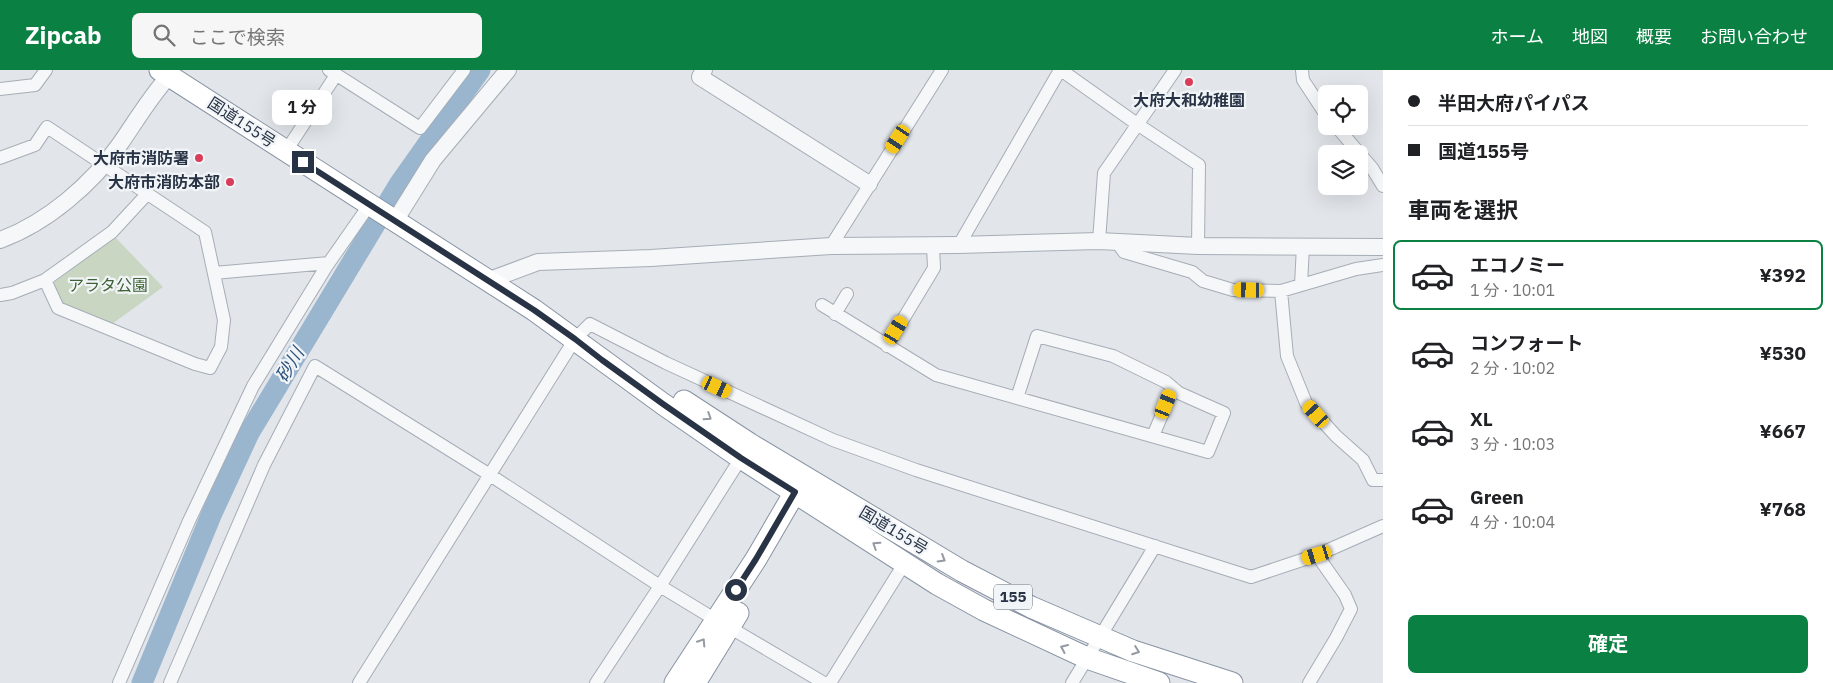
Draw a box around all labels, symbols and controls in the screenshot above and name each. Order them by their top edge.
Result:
search box [132,13,482,58]
text: Zipcab [25,19,102,51]
icon: search [150,21,178,49]
text: ここで検索 [190,25,285,49]
text: ホーム [1491,25,1544,48]
text: 地図 [1572,25,1608,48]
text: 概要 [1636,25,1672,48]
text: お問い合わせ [1700,25,1808,48]
marker: 大府大和幼稚園 [1183,76,1195,88]
map controls [1318,85,1368,195]
button: locate [1318,85,1368,135]
callout: 1 分 [273,89,333,124]
place label: 大府大和幼稚園 [1133,90,1245,110]
text: 半田大府パイパス [1438,91,1590,115]
street label: 国道155号 [204,93,280,151]
text: 1 分 [287,97,317,117]
car [883,122,912,156]
text: 国道155号 [1438,139,1529,163]
button: layers [1318,145,1368,195]
place label: 大府市消防署 [93,148,189,168]
route end [292,151,314,173]
marker: 大府市消防署 [193,152,205,164]
place label: 大府市消防本部 [108,172,220,192]
marker: 大府市消防本部 [224,176,236,188]
text: 車両を選択 [1408,195,1518,224]
icon: car [1410,253,1455,298]
text: エコノミー [1470,253,1565,277]
text: ¥392 [1759,263,1806,287]
park label: アラタ公園 [68,275,148,295]
text: 1 分 · 10:01 [1470,280,1555,300]
car [1233,282,1264,298]
car [881,313,910,347]
icon: car [1410,331,1455,376]
text: コンフォート [1470,331,1583,355]
text: ¥530 [1759,341,1806,365]
water label: 砂川 [270,342,310,386]
text: 2 分 · 10:02 [1470,358,1555,378]
car [700,374,733,400]
car [1153,387,1178,421]
car [1300,398,1331,430]
text: XL [1470,407,1493,431]
icon: car [1410,409,1455,454]
one-way arrow [702,410,711,420]
text: ¥667 [1759,419,1806,443]
text: 3 分 · 10:03 [1470,434,1555,454]
text: Green [1470,485,1524,509]
icon: car [1410,487,1455,532]
text: ¥768 [1759,497,1806,521]
street label: 国道155号 [856,502,932,558]
text: 4 分 · 10:04 [1470,512,1555,532]
one-way arrow [872,542,882,551]
car [1300,543,1333,567]
one-way arrow [936,552,945,562]
route start [725,579,747,601]
road number: 155 [994,584,1032,610]
button: 確定 [1408,615,1808,673]
one-way arrow [695,639,705,648]
one-way arrow [1060,644,1069,655]
one-way arrow [1131,645,1139,655]

